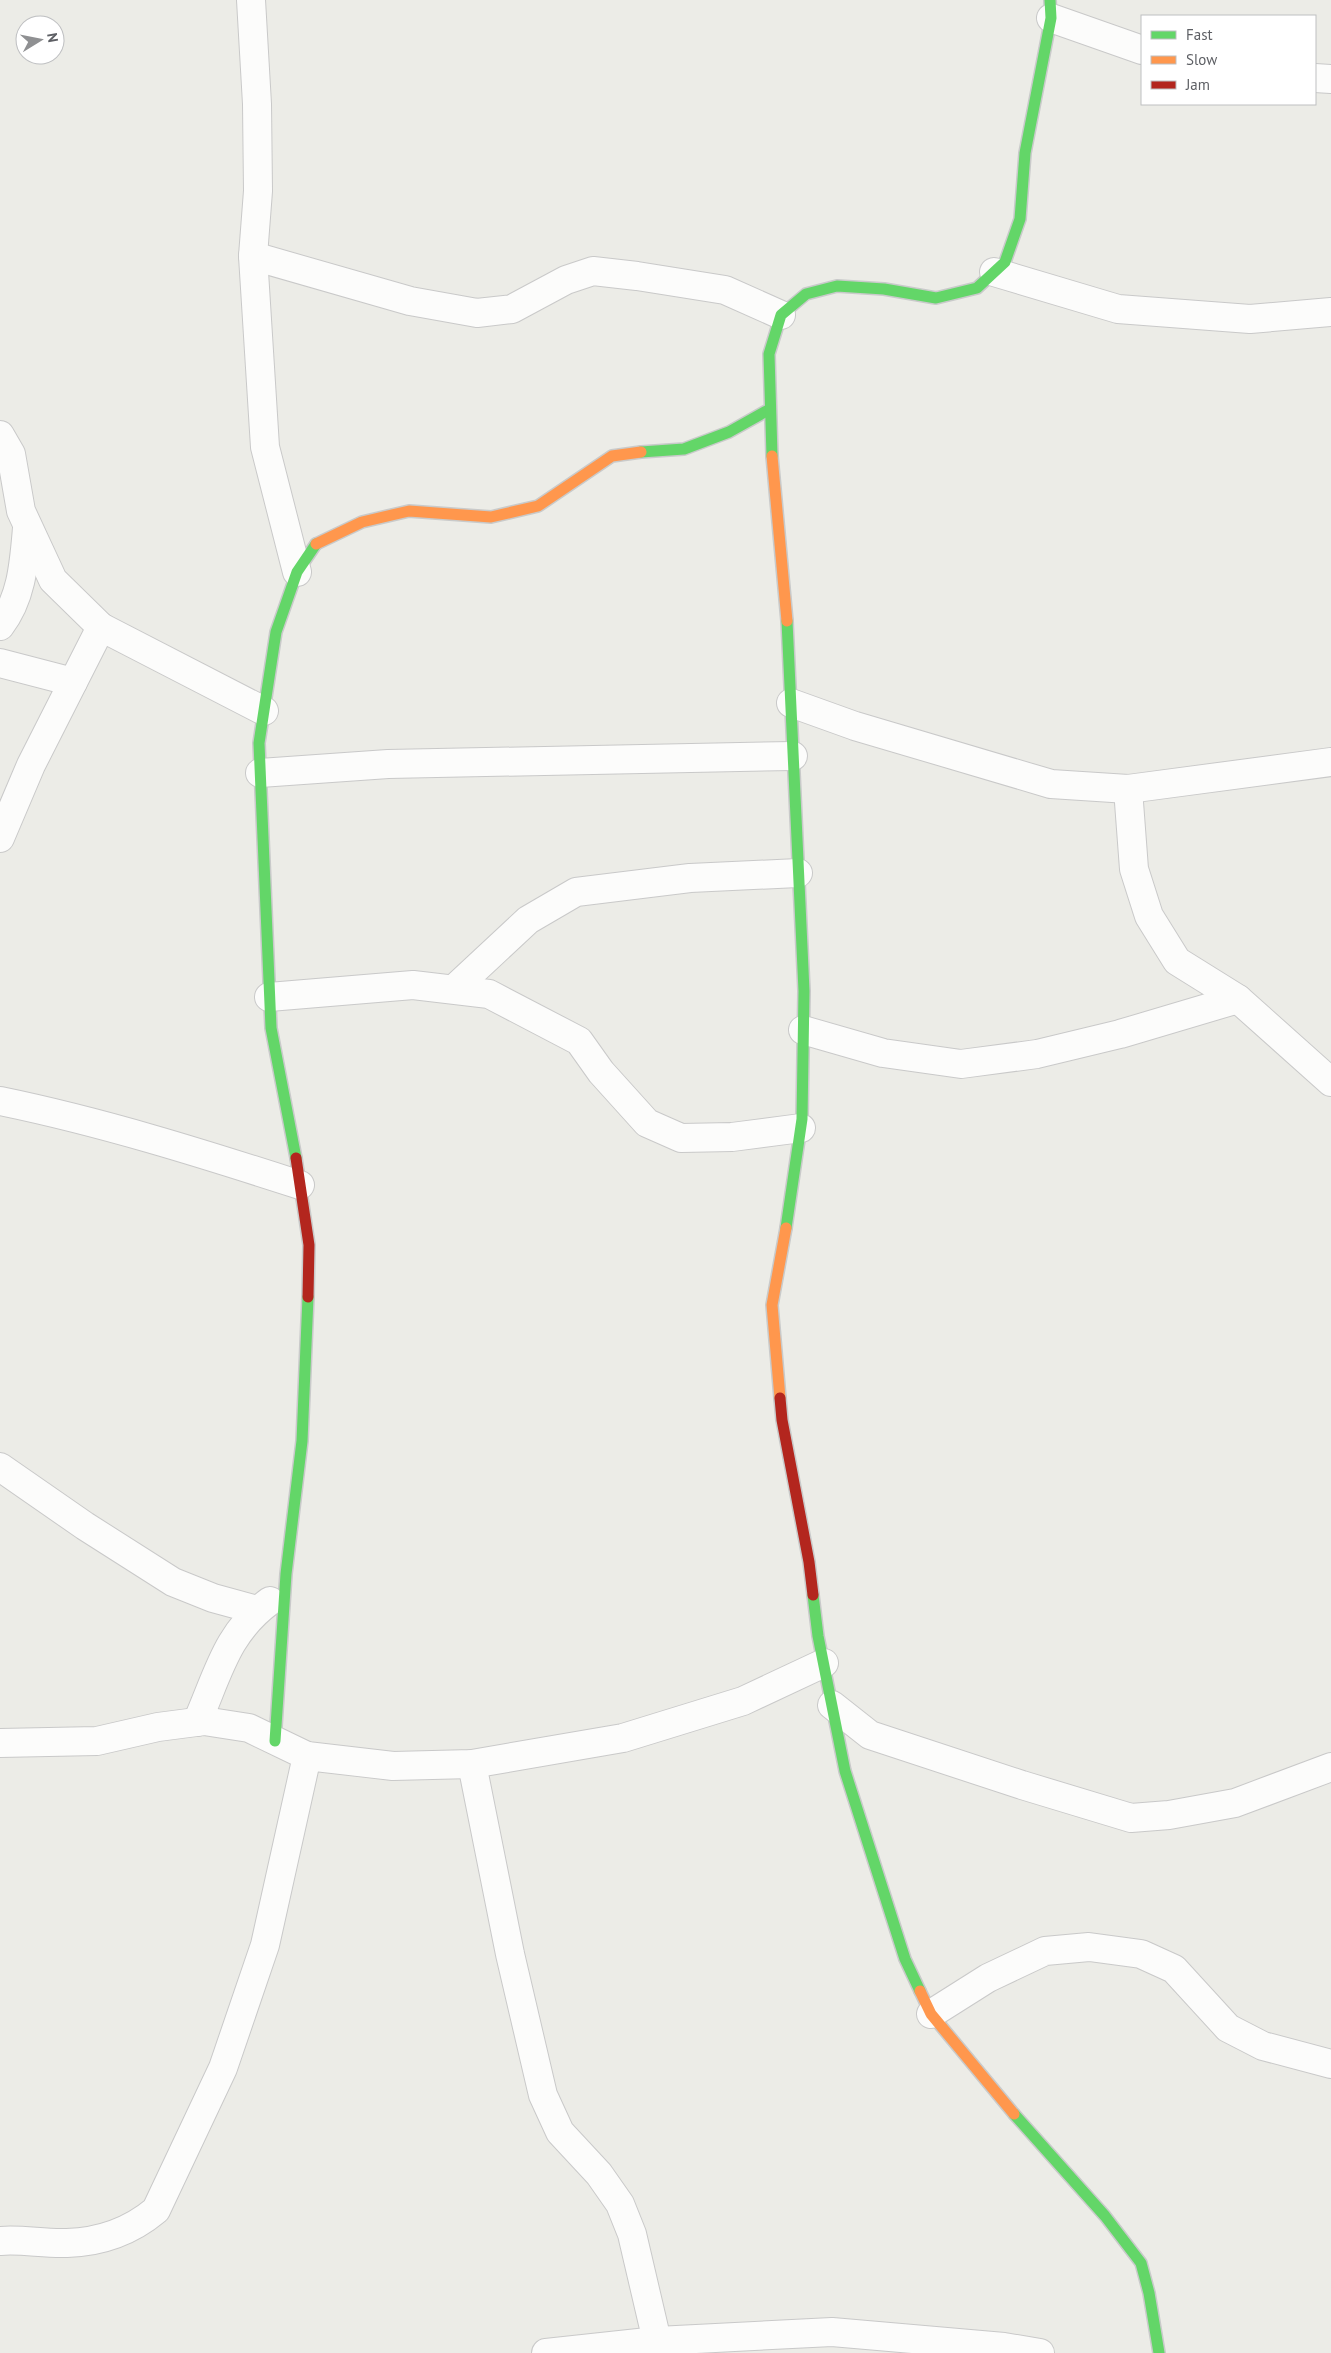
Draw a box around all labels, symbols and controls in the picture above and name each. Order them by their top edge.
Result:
north arrow [15,15,65,65]
legend [1141,15,1316,105]
text: Fast [1186,25,1213,44]
text: N [43,32,62,44]
text: Slow [1186,50,1217,69]
text: Jam [1185,75,1210,94]

